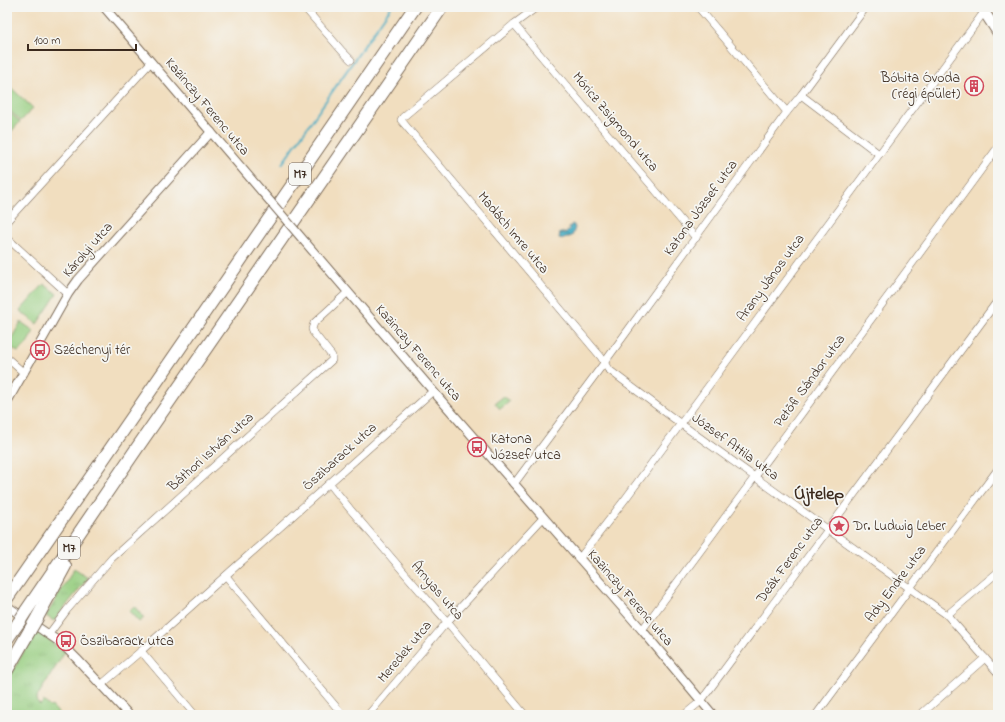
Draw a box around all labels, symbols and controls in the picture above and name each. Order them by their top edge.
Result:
scale bar [28,26,136,52]
text: 100 m [34,32,61,50]
street label: Kazinczy Ferenc utca [159,54,254,161]
street label: Móricz Zsigmond utca [566,67,663,177]
place label: Bóbita Óvoda (régi épület) [880,68,960,106]
building icon: Bóbita Óvoda (régi épület) [963,75,985,97]
street label: Katona József utca [659,156,743,260]
road number: M7 [289,163,311,185]
street label: Madách Imre utca [472,187,554,279]
street label: Károlyi utca [58,218,119,283]
street label: Arany János utca [732,230,811,327]
street label: Kazinczy Ferenc utca [369,300,466,407]
street label: Petőfi Sándor utca [769,330,851,432]
bus stop icon: Széchenyi tér [29,339,51,361]
place label: Széchenyi tér [54,340,131,362]
street label: Báthori István utca [162,407,259,497]
street label: József Attila utca [687,408,783,486]
street label: Őszibarack utca [298,418,382,496]
place label: Katona József utca [491,429,561,466]
bus stop icon: Katona József utca [466,436,488,458]
district label: Újtelep [794,482,844,508]
street label: Deák Ferenc utca [751,512,829,608]
place icon: Dr. Ludwig Leber [828,515,850,537]
place label: Dr. Ludwig Leber [852,516,947,538]
road number: M7 [58,537,80,559]
street label: Ady Endre utca [860,541,933,627]
street label: Kazinczy Ferenc utca [581,545,678,652]
street label: Árnyas utca [405,556,469,626]
street label: Meredek utca [373,616,437,688]
bus stop icon: Őszibarack utca [55,630,77,652]
place label: Őszibarack utca [80,631,174,652]

